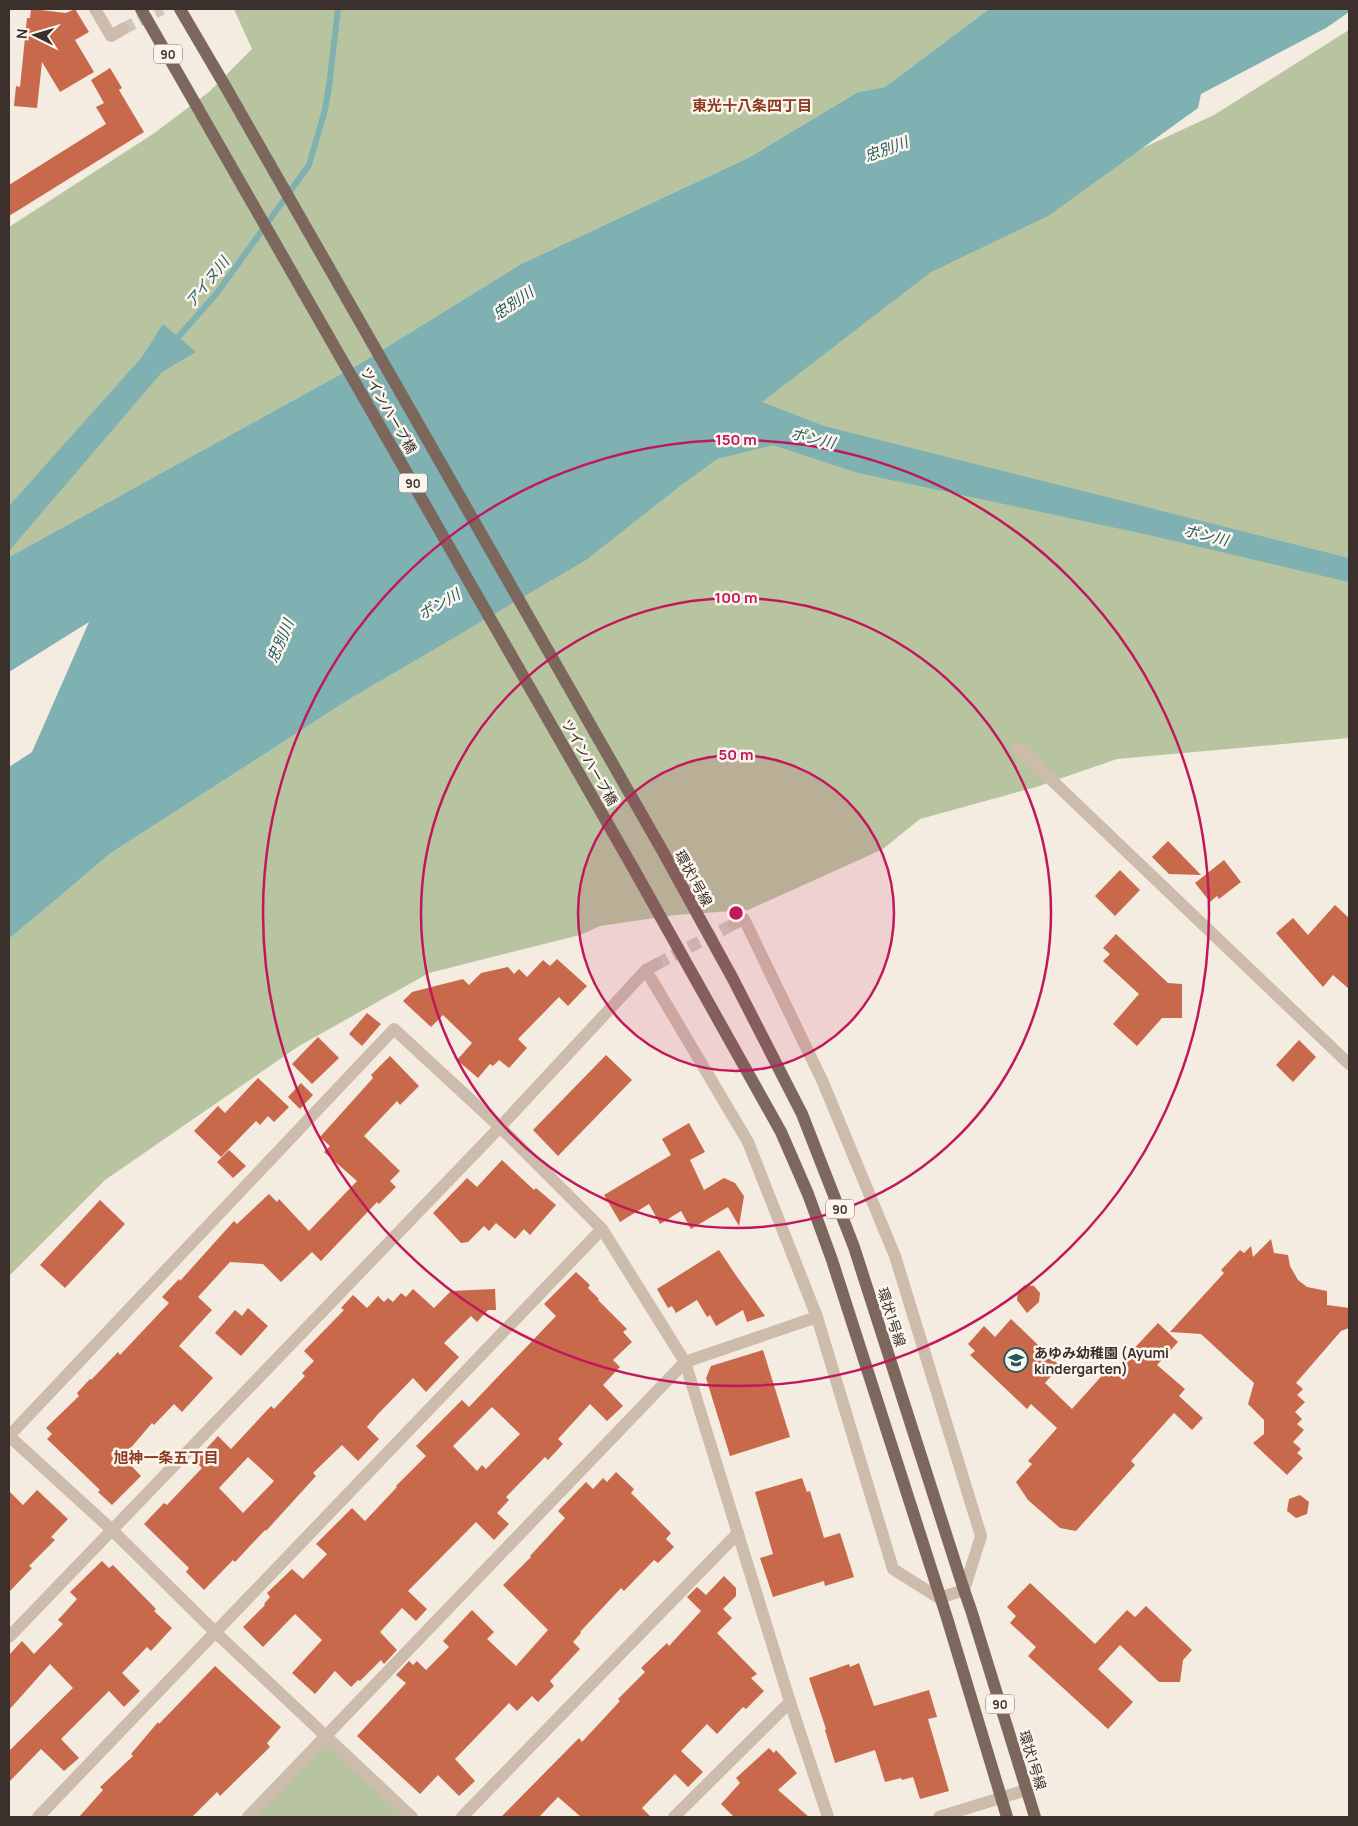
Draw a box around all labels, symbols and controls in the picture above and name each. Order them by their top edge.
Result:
north arrow [10,10,60,60]
text: N [12,28,31,40]
road number: 90 [154,44,182,64]
district label: 東光十八条四丁目 [692,95,812,116]
water label: 忠別川 [861,131,913,167]
water label: アイヌ川 [180,251,235,312]
water label: 忠別川 [488,281,539,324]
street label: ツインハープ橋 [356,363,422,457]
water label: ポン川 [789,423,839,454]
text: 150 m [715,429,757,450]
road number: 90 [399,473,427,492]
water label: ポン川 [1182,519,1232,551]
water label: ポン川 [414,583,465,624]
text: 100 m [715,587,757,608]
water label: 忠別川 [262,614,299,666]
street label: ツインハープ橋 [557,715,623,809]
text: 50 m [718,744,754,765]
street label: 環状1号線 [671,847,717,909]
centre of rings [727,904,745,922]
road number: 90 [826,1200,854,1218]
street label: 環状1号線 [873,1285,911,1349]
place label: あゆみ幼稚園 (Ayumi kindergarten) [1034,1343,1169,1378]
school or university icon: あゆみ幼稚園 (Ayumi kindergarten) [1003,1347,1029,1373]
district label: 旭神一条五丁目 [113,1447,219,1468]
road number: 90 [986,1695,1014,1714]
street label: 環状1号線 [1015,1728,1051,1792]

